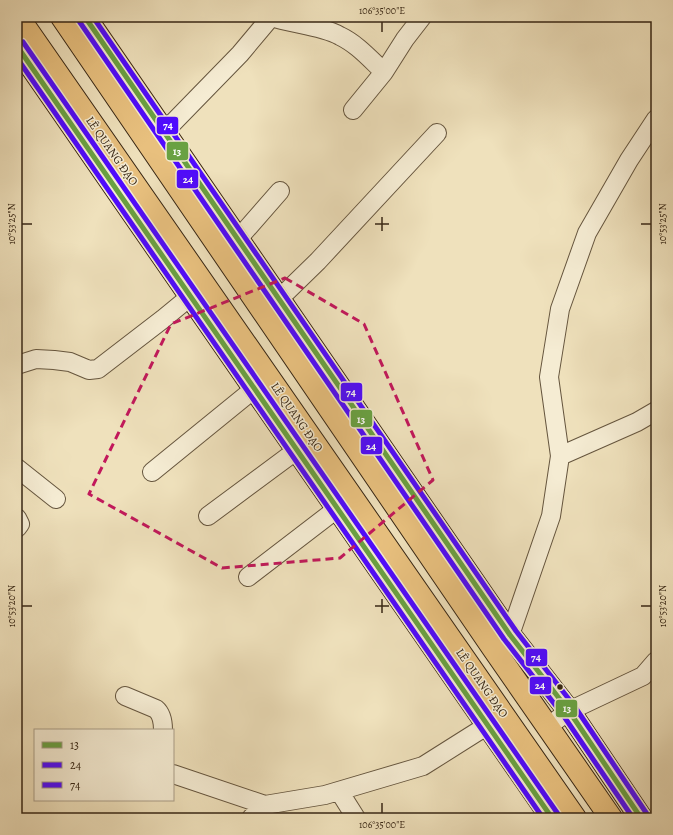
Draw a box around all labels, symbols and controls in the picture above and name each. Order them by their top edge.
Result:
text: 106°35'00"E [359,4,405,17]
street label: LÊ QUANG ĐẠO [82,113,142,189]
line badge: 74 [156,116,179,135]
text: 74 [163,118,173,133]
line badge: 13 [166,141,189,161]
text: 13 [173,144,182,159]
line badge: 24 [176,169,199,189]
text: 24 [183,172,193,187]
text: 10°53'25"N [5,203,18,245]
text: 10°53'25"N [656,203,669,245]
street label: LÊ QUANG ĐẠO [267,379,327,455]
line badge: 74 [340,382,363,402]
text: 74 [346,385,356,400]
line badge: 13 [350,409,373,428]
text: 13 [357,412,366,427]
line badge: 24 [360,436,383,455]
text: 24 [366,439,376,454]
text: 10°53'20"N [5,585,18,627]
text: 10°53'20"N [656,585,669,627]
street label: LÊ QUANG ĐẠO [452,645,512,721]
line badge: 74 [525,648,548,667]
text: 74 [531,650,541,665]
line badge: 24 [529,676,552,695]
text: 24 [535,678,545,693]
unlabelled marker [555,682,565,692]
line badge: 13 [555,699,578,718]
text: 13 [563,701,572,716]
legend [34,729,174,801]
text: 13 [70,737,79,753]
text: 24 [70,757,82,773]
text: 74 [70,777,81,793]
text: 106°35'00"E [359,818,405,831]

